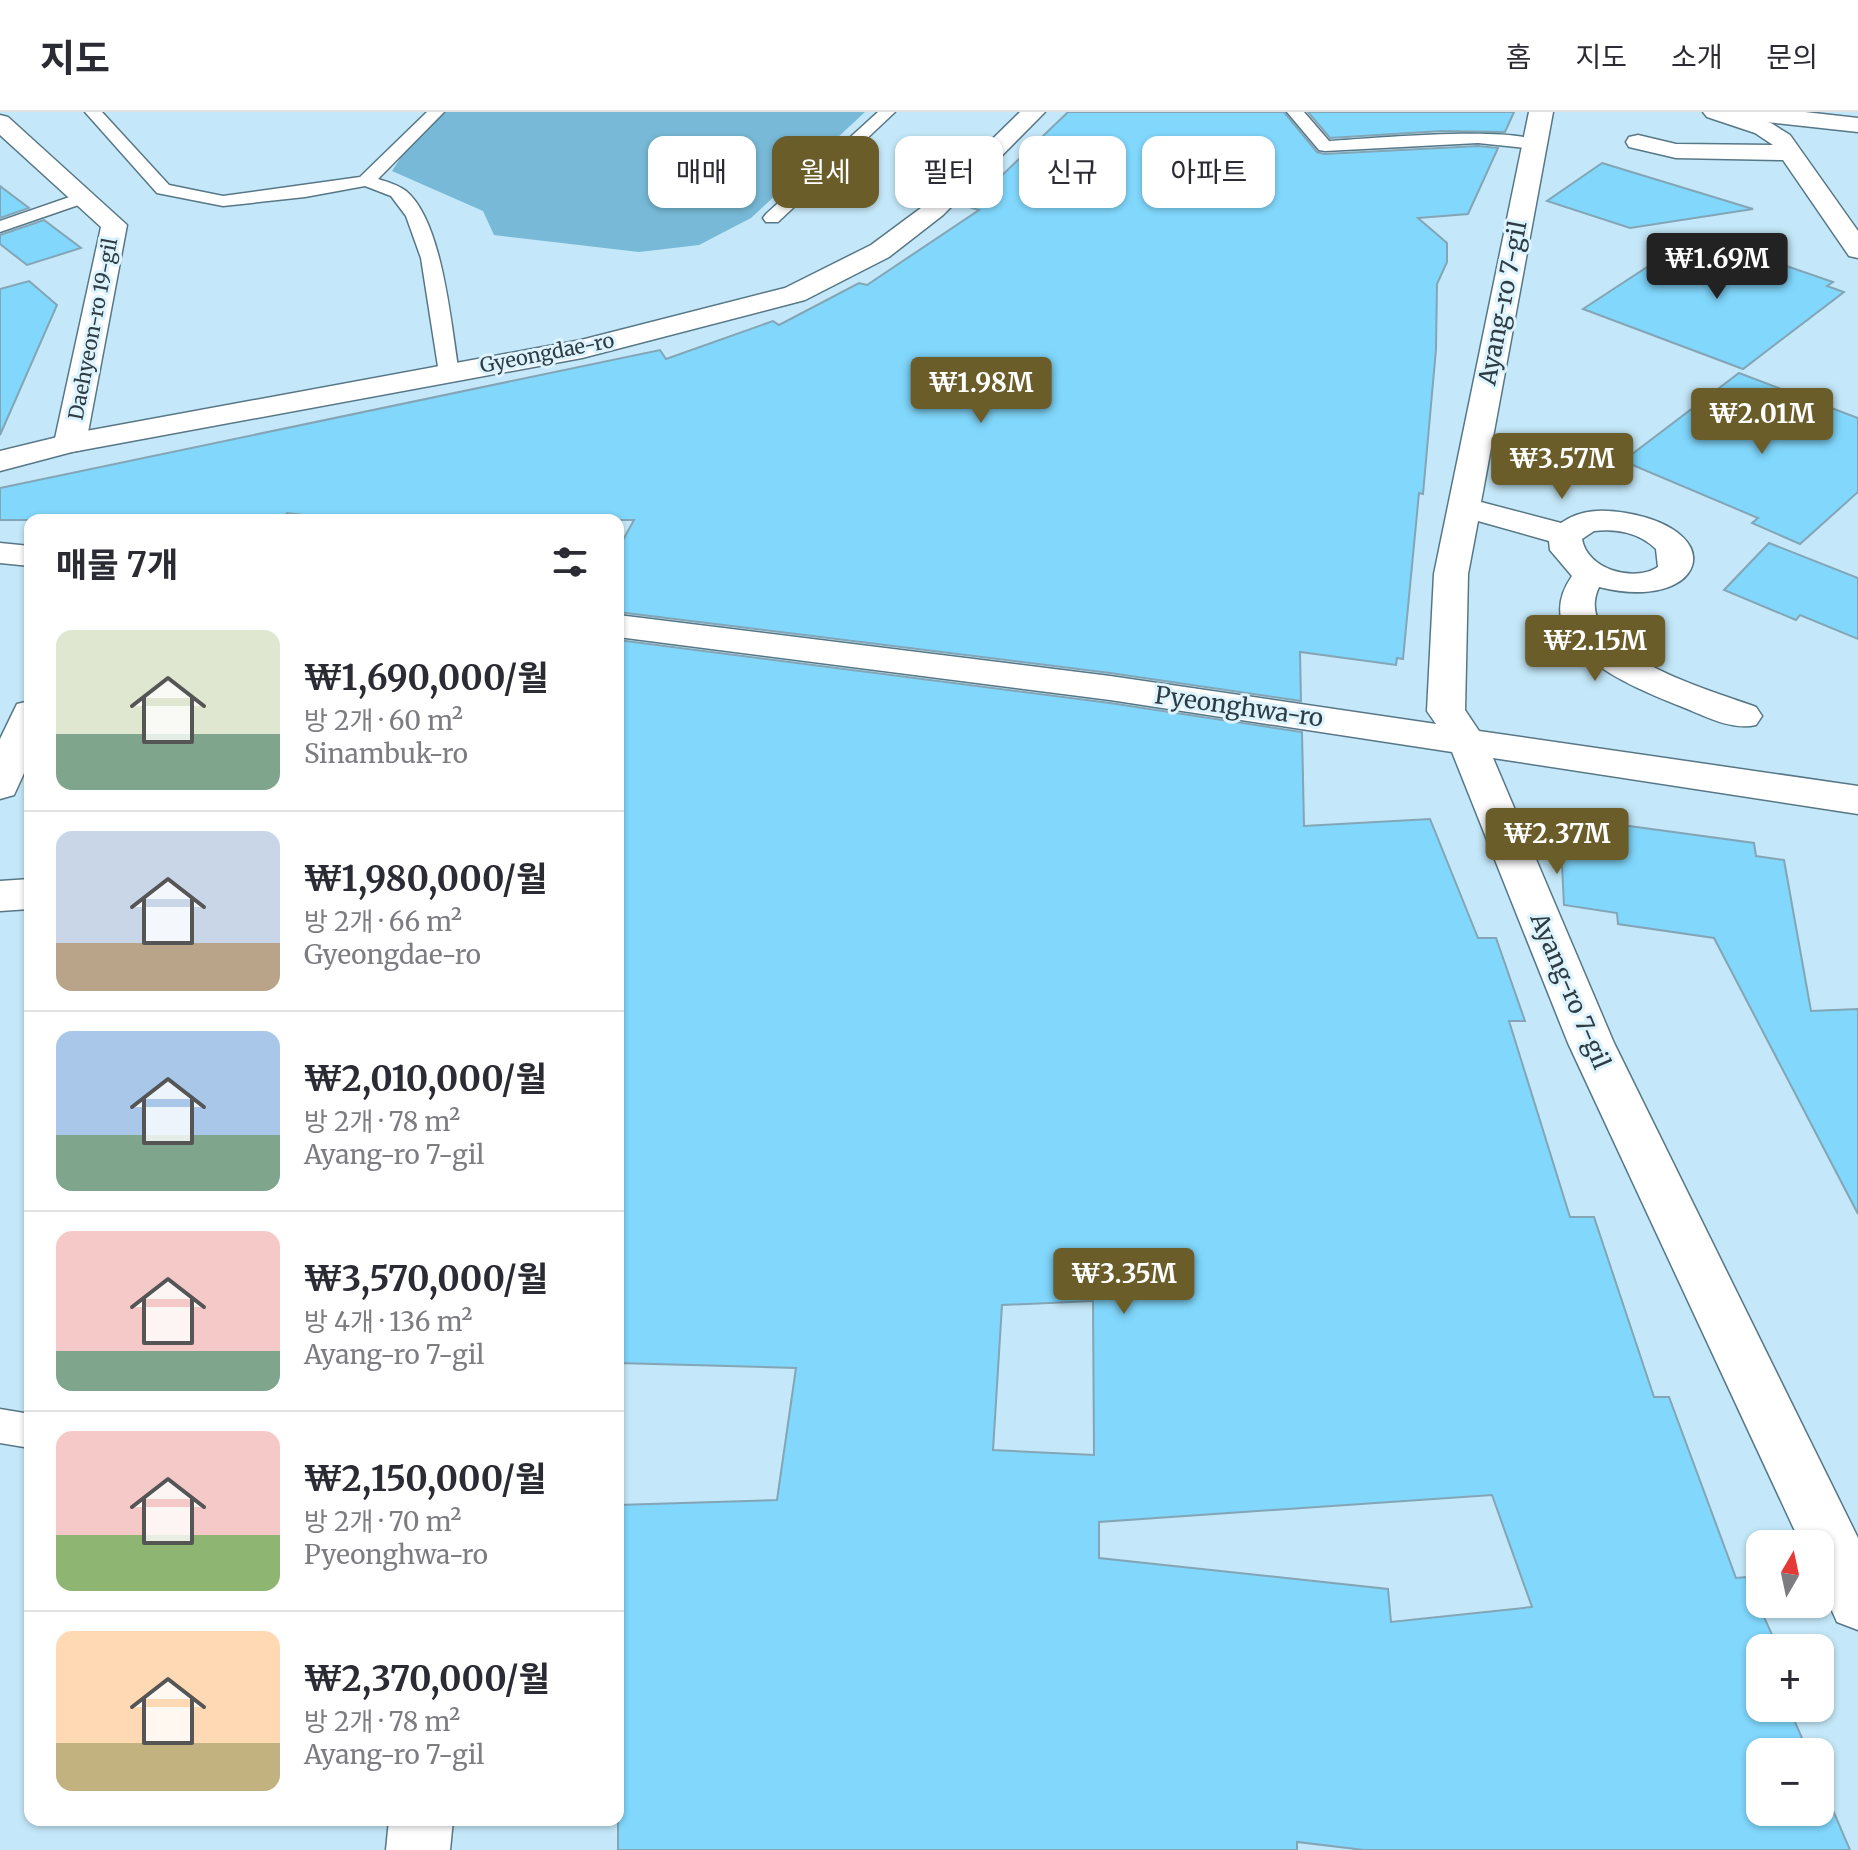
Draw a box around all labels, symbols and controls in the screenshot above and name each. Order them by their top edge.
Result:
text: 지도 [40,35,110,82]
text: 홈 [1506,39,1531,75]
text: 지도 [1575,39,1627,75]
text: 소개 [1671,39,1722,75]
text: 문의 [1766,39,1818,75]
chip: 매매 [648,136,756,208]
chip: 월세 [772,136,879,208]
chip: 필터 [895,136,1003,208]
chip: 신규 [1019,136,1126,208]
chip: 아파트 [1142,136,1275,208]
street label: Ayang-ro 7-gil [1471,218,1534,389]
pin: ₩1.69M [1652,233,1782,301]
street label: Daehyeon-ro 19-gil [63,236,122,422]
text: ₩1.69M [1665,242,1769,275]
street label: Gyeongdae-ro [478,327,616,378]
pin: ₩1.98M [916,357,1046,425]
text: ₩1.98M [929,366,1033,399]
pin: ₩2.01M [1697,388,1827,456]
text: ₩2.01M [1709,397,1815,430]
pin: ₩3.57M [1497,433,1627,501]
text: ₩3.57M [1509,442,1615,475]
icon: filters [548,540,592,584]
text: 매물 7개 [56,544,178,586]
pin: ₩2.15M [1530,615,1660,683]
text: ₩2.15M [1543,624,1647,657]
text: ₩1,690,000/월 [304,657,549,699]
icon: home [120,662,216,758]
street label: Pyeonghwa-ro [1153,679,1325,734]
text: 방 2개 · 60 m² [304,704,463,737]
text: Sinambuk-ro [304,737,468,770]
pin: ₩2.37M [1492,808,1622,876]
text: ₩2.37M [1504,817,1610,850]
text: ₩1,980,000/월 [304,858,547,900]
icon: home [120,863,216,959]
text: 방 2개 · 66 m² [304,905,462,938]
street label: Ayang-ro 7-gil [1523,907,1617,1074]
text: Gyeongdae-ro [304,938,481,971]
text: ₩2,010,000/월 [304,1058,547,1100]
icon: home [120,1063,216,1159]
text: 방 2개 · 78 m² [304,1105,460,1138]
text: Ayang-ro 7-gil [304,1138,484,1171]
pin: ₩3.35M [1059,1248,1189,1316]
text: ₩3.35M [1071,1257,1177,1290]
text: ₩3,570,000/월 [304,1258,548,1300]
icon: home [120,1263,216,1359]
text: 방 4개 · 136 m² [304,1305,472,1338]
text: Ayang-ro 7-gil [304,1338,484,1371]
text: ₩2,150,000/월 [304,1458,546,1500]
icon: home [120,1463,216,1559]
text: 방 2개 · 70 m² [304,1505,461,1538]
north arrow [1746,1530,1834,1618]
map controls [1746,1530,1834,1826]
text: Pyeonghwa-ro [304,1538,488,1571]
button: + [1746,1634,1834,1722]
text: ₩2,370,000/월 [304,1658,550,1700]
icon: home [120,1663,216,1759]
text: 방 2개 · 78 m² [304,1705,460,1738]
text: Ayang-ro 7-gil [304,1738,484,1771]
button: − [1746,1738,1834,1826]

